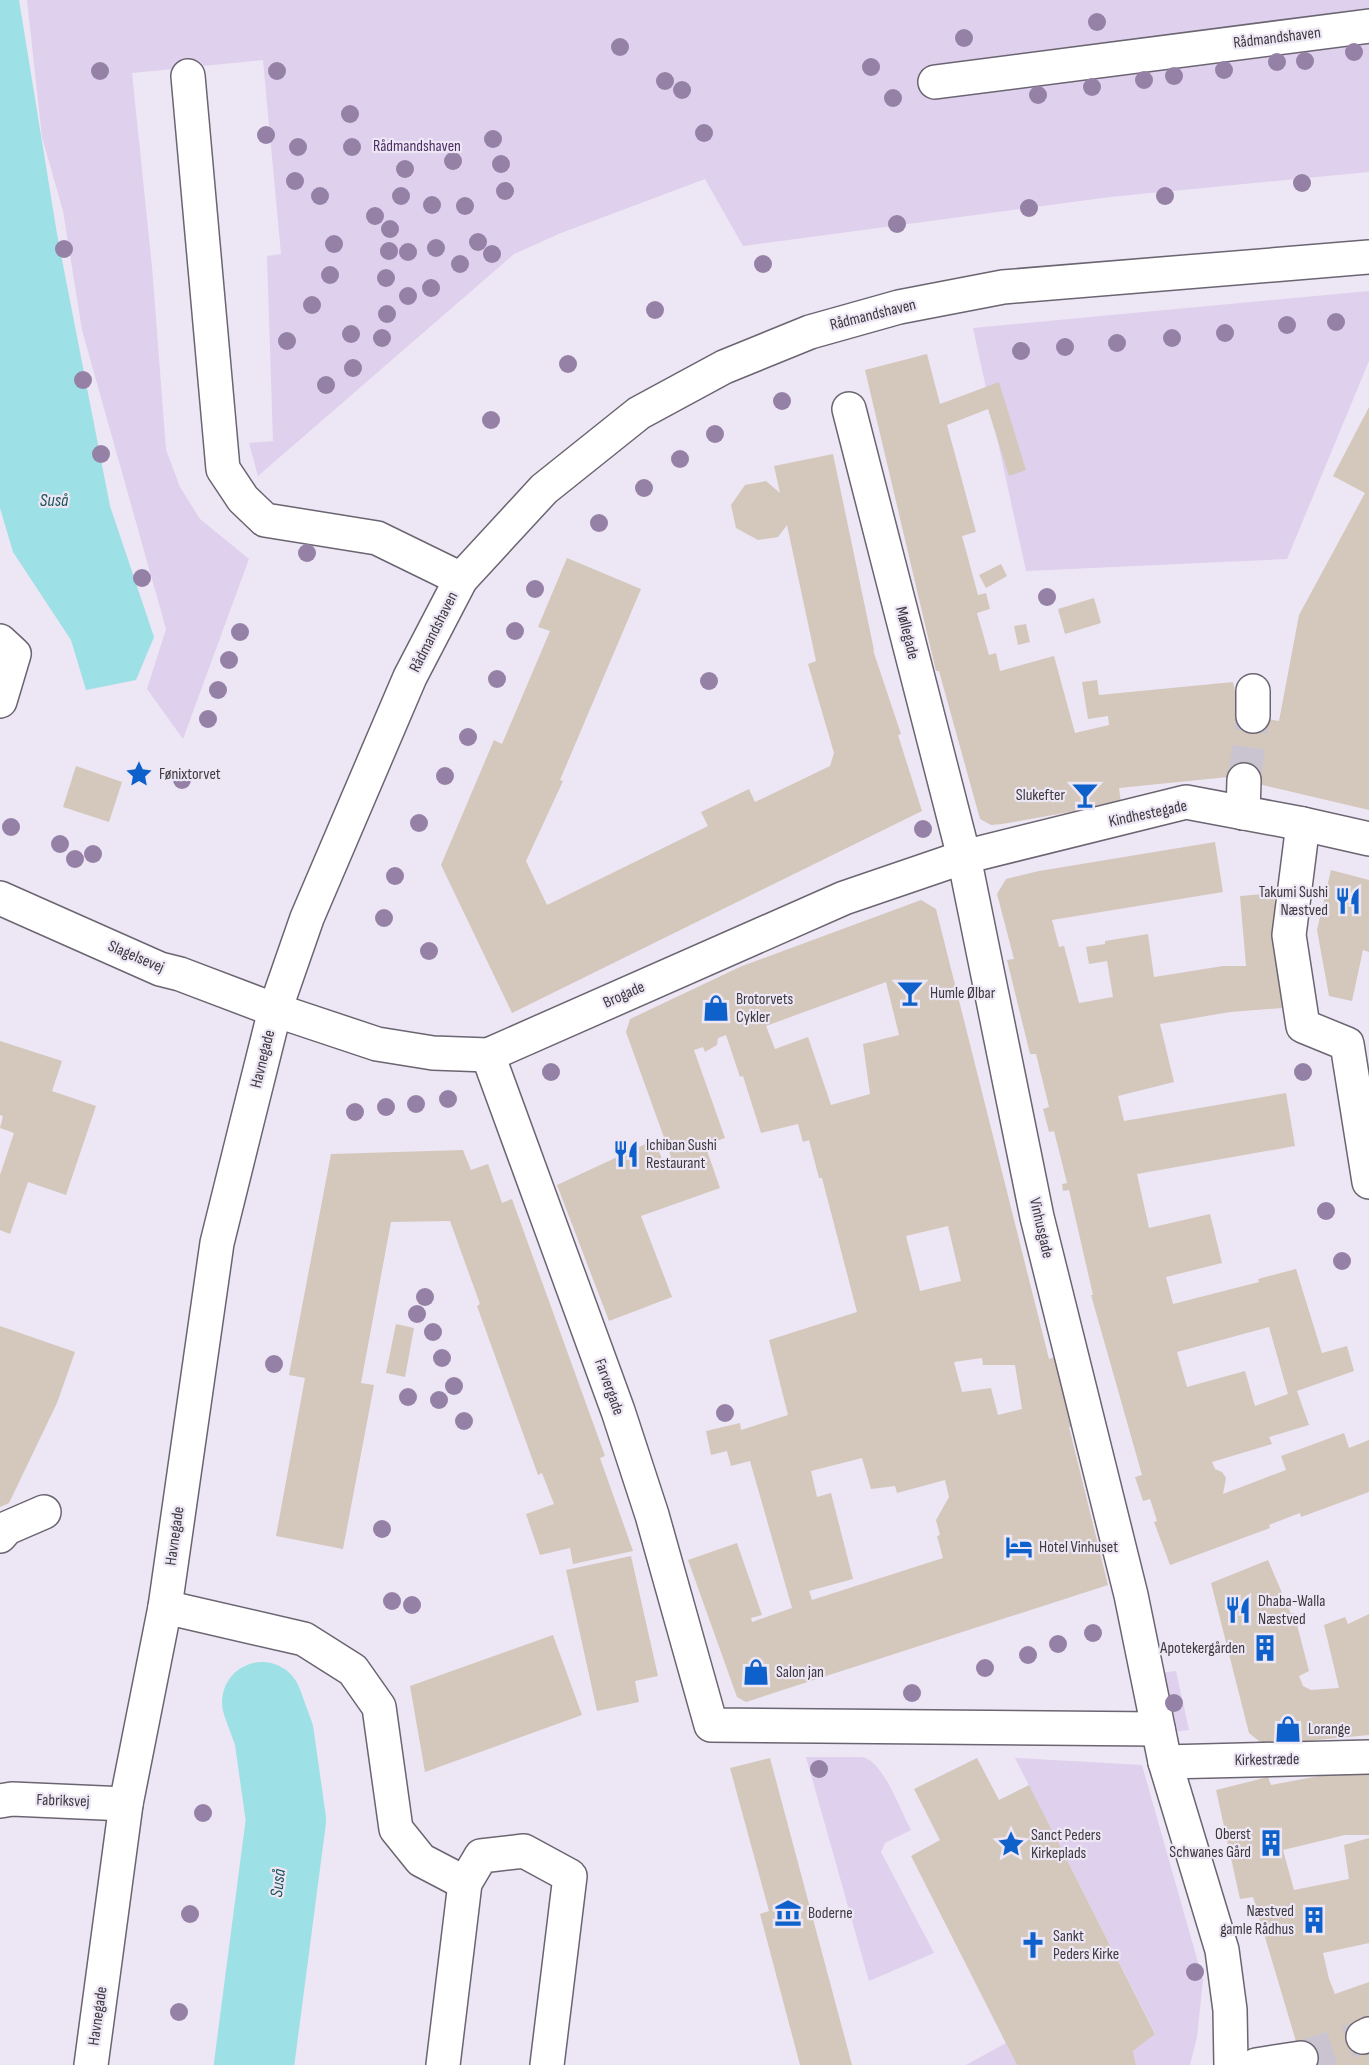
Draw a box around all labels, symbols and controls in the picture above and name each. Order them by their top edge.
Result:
street label: Rådmandshaven [1232,23,1322,53]
park label: Rådmandshaven [373,137,461,156]
street label: Rådmandshaven [828,295,918,335]
water label: Suså [40,490,69,511]
street label: Rådmandshaven [406,589,462,675]
street label: Møllegade [891,605,923,661]
place icon: Fønixtorvet [124,759,154,789]
place label: Fønixtorvet [159,765,221,784]
bar icon: Slukefter [1070,780,1100,810]
place label: Slukefter [1016,786,1065,805]
street label: Kindhestegade [1107,796,1189,832]
place label: Takumi Sushi Næstved [1259,883,1328,920]
restaurant icon: Takumi Sushi Næstved [1333,886,1363,916]
street label: Slagelsevej [105,937,167,977]
street label: Brogade [600,977,648,1013]
bar icon: Humle Ølbar [895,978,925,1008]
place label: Humle Ølbar [930,984,996,1003]
place label: Brotorvets Cykler [736,990,793,1027]
shop icon: Brotorvets Cykler [701,993,731,1023]
street label: Havnegade [247,1028,279,1090]
place label: Ichiban Sushi Restaurant [646,1136,717,1173]
restaurant icon: Ichiban Sushi Restaurant [611,1139,641,1169]
street label: Vinhusgade [1025,1196,1057,1260]
street label: Farvergade [590,1356,628,1418]
street label: Havnegade [161,1505,189,1567]
hotel icon: Hotel Vinhuset [1004,1532,1034,1562]
place label: Hotel Vinhuset [1039,1538,1118,1557]
place label: Dhaba-Walla Næstved [1258,1592,1325,1629]
restaurant icon: Dhaba-Walla Næstved [1223,1595,1253,1625]
building icon: Apotekergården [1250,1633,1280,1663]
place label: Apotekergården [1159,1639,1245,1658]
shop icon: Salon jan [741,1657,771,1687]
place label: Salon jan [776,1663,824,1682]
shop icon: Lorange [1273,1714,1303,1744]
place label: Lorange [1308,1720,1350,1739]
street label: Kirkestræde [1234,1750,1300,1770]
street label: Fabriksvej [36,1791,90,1811]
place label: Oberst Schwanes Gård [1169,1825,1251,1862]
place label: Sanct Peders Kirkeplads [1031,1826,1101,1863]
building icon: Oberst Schwanes Gård [1256,1828,1286,1858]
place icon: Sanct Peders Kirkeplads [996,1829,1026,1859]
water label: Suså [266,1867,290,1898]
museum icon: Boderne [773,1898,803,1928]
place label: Næstved gamle Rådhus [1220,1902,1294,1939]
place label: Boderne [808,1904,853,1923]
building icon: Næstved gamle Rådhus [1299,1905,1329,1935]
place label: Sankt Peders Kirke [1053,1927,1119,1964]
church icon: Sankt Peders Kirke [1018,1930,1048,1960]
street label: Havnegade [84,1985,112,2047]

